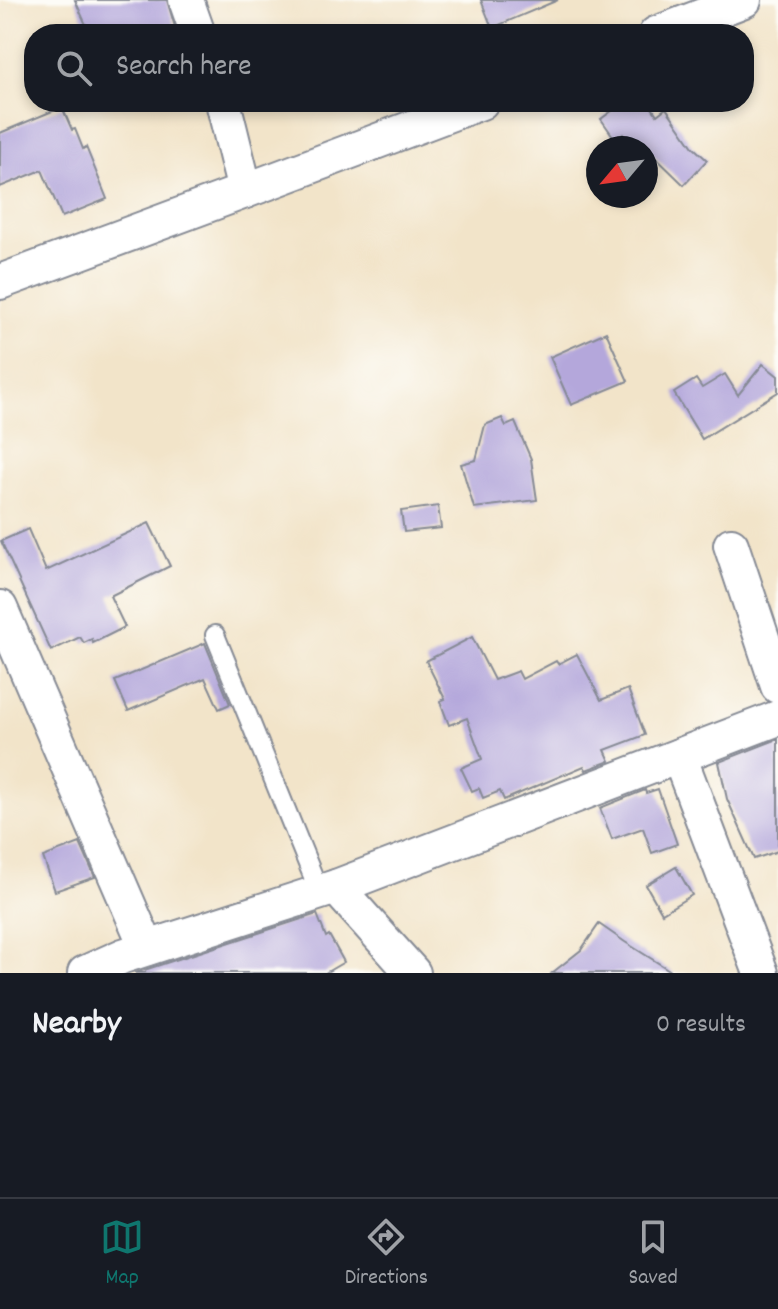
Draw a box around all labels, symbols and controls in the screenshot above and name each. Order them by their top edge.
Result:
search box [24,24,754,112]
icon: search [52,46,96,90]
text: Search here [116,47,252,90]
north arrow [586,136,658,208]
text: Nearby [32,1001,121,1050]
text: 0 results [656,1007,746,1044]
tab: Map [100,1215,144,1294]
tab: Directions [345,1215,428,1294]
tab: Saved [629,1215,678,1294]

